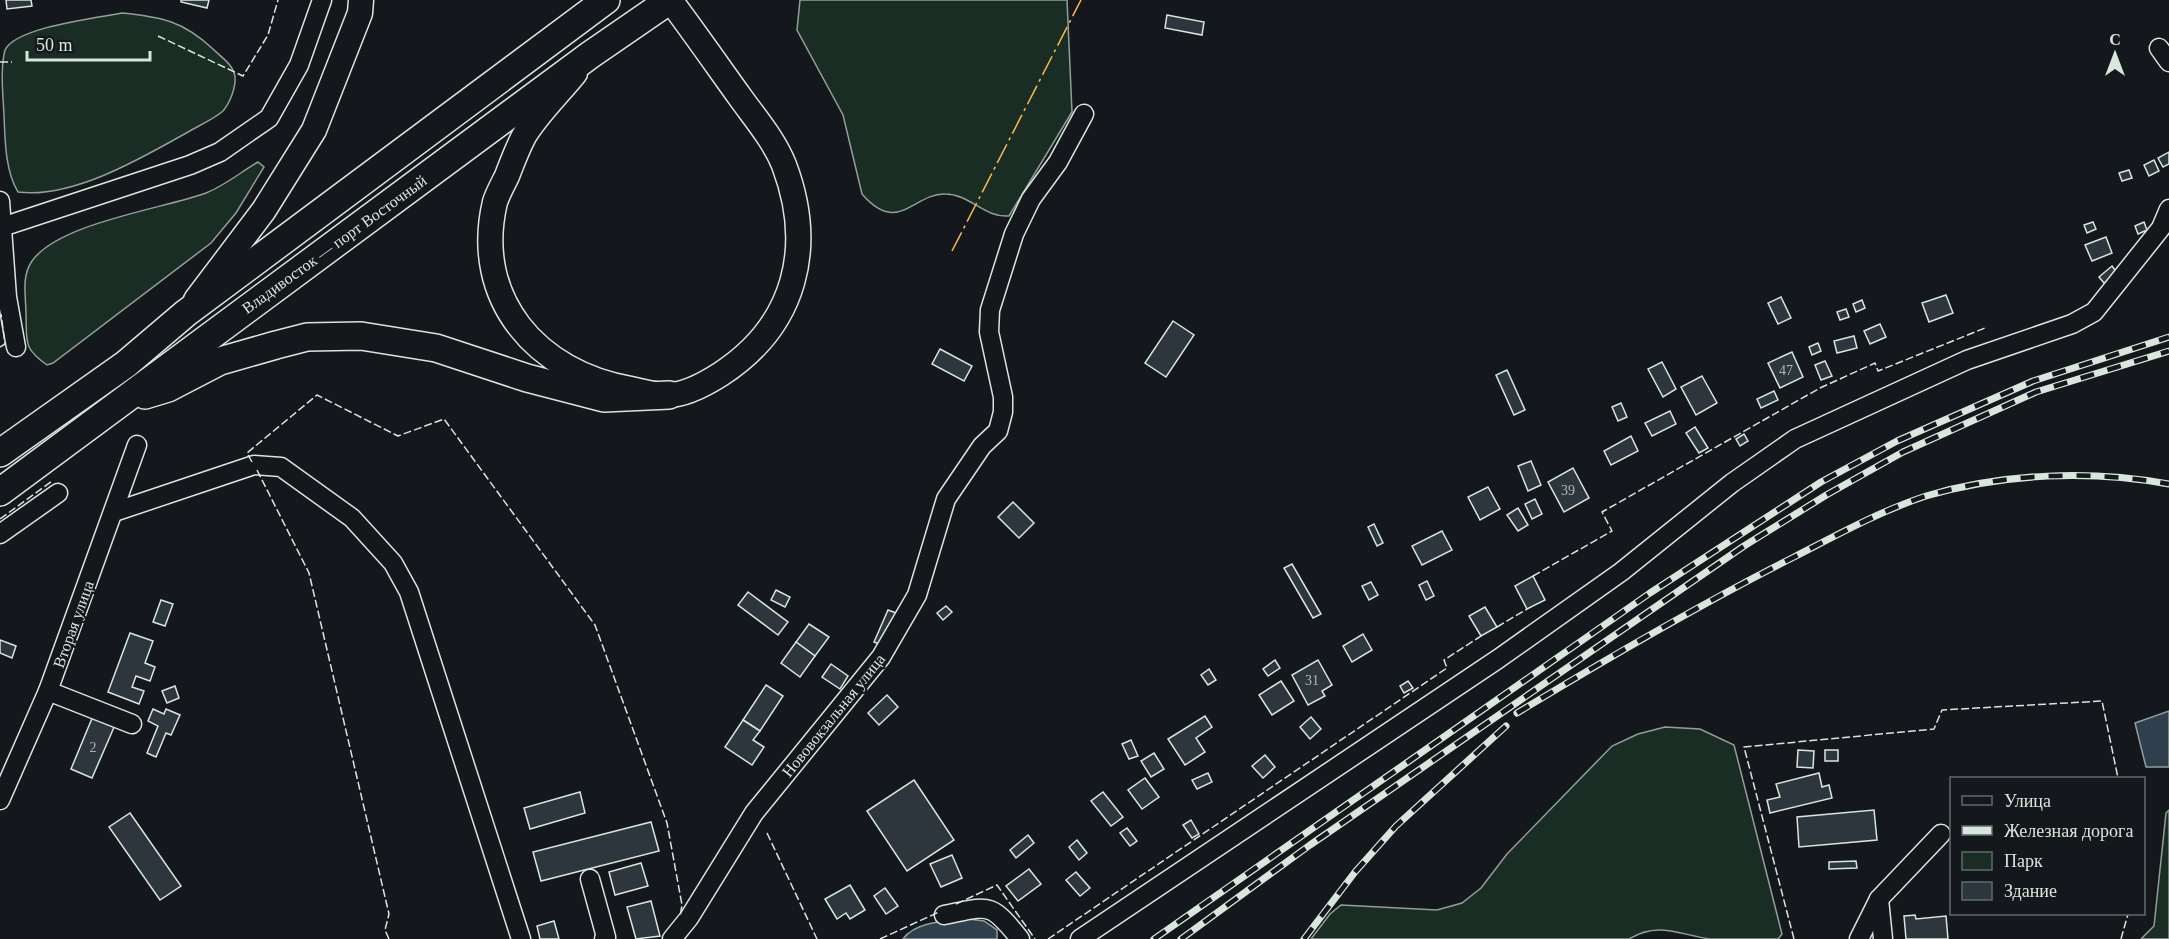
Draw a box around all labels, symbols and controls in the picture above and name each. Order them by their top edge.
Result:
scale bar [27,24,150,62]
north arrow [2085,24,2145,84]
text: С [2109,31,2121,48]
text: 50 m [36,35,73,55]
street label: Владивосток — порт Восточный [239,172,431,318]
house number: 47 [1779,363,1793,378]
house number: 39 [1561,483,1575,498]
street label: Вторая улица [50,578,98,670]
street label: Нововокзальная улица [779,650,889,781]
house number: 31 [1305,673,1319,688]
house number: 2 [90,740,97,755]
legend [1950,777,2145,915]
text: Улица [2004,791,2051,811]
text: Железная дорога [2004,821,2133,841]
text: Парк [2004,851,2043,871]
text: Здание [2004,881,2057,901]

